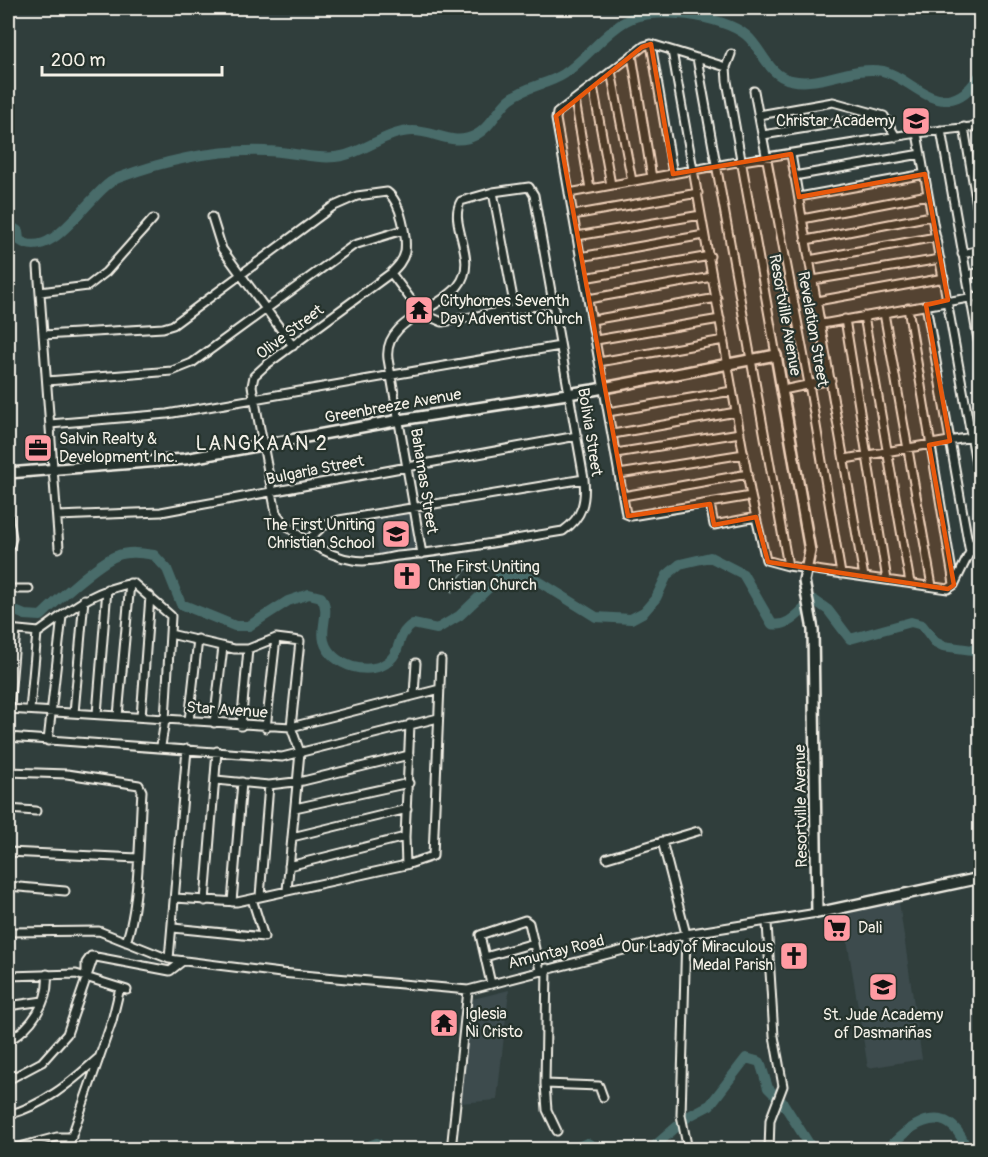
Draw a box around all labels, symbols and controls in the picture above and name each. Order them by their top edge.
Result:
scale bar [42,39,222,77]
text: 200 m [51,49,106,72]
school or university icon: Christar Academy [900,105,932,137]
place label: Christar Academy [776,111,895,131]
street label: Resortville Avenue [764,253,806,378]
street label: Revelation Street [793,270,833,389]
place label: Cityhomes Seventh Day Adventist Church [440,291,583,329]
temple icon: Cityhomes Seventh Day Adventist Church [403,294,435,326]
street label: Olive Street [252,300,328,364]
street label: Greenbreeze Avenue [323,384,463,428]
street label: Bolivia Street [573,386,607,478]
street label: Bahamas Street [406,427,442,536]
place label: Salvin Realty & Development Inc. [59,429,178,467]
district label: LANGKAAN 2 [195,431,329,456]
office icon: Salvin Realty & Development Inc. [22,432,54,464]
street label: Bulgaria Street [264,451,366,489]
place label: The First Uniting Christian School [263,515,375,553]
school or university icon: The First Uniting Christian School [380,518,412,550]
place label: The First Uniting Christian Church [428,557,540,595]
church icon: The First Uniting Christian Church [391,560,423,592]
street label: Star Avenue [186,697,268,723]
street label: Resortville Avenue [790,744,812,868]
supermarket icon: Dali [821,912,853,944]
place label: Dali [858,918,882,938]
street label: Amuntay Road [506,930,606,974]
place label: Our Lady of Miraculous Medal Parish [621,937,773,975]
church icon: Our Lady of Miraculous Medal Parish [778,940,810,972]
school or university icon: St. Jude Academy of Dasmariñas [867,971,899,1003]
place label: Iglesia Ni Cristo [465,1004,523,1042]
place label: St. Jude Academy of Dasmariñas [823,1005,943,1043]
temple icon: Iglesia Ni Cristo [428,1007,460,1039]

